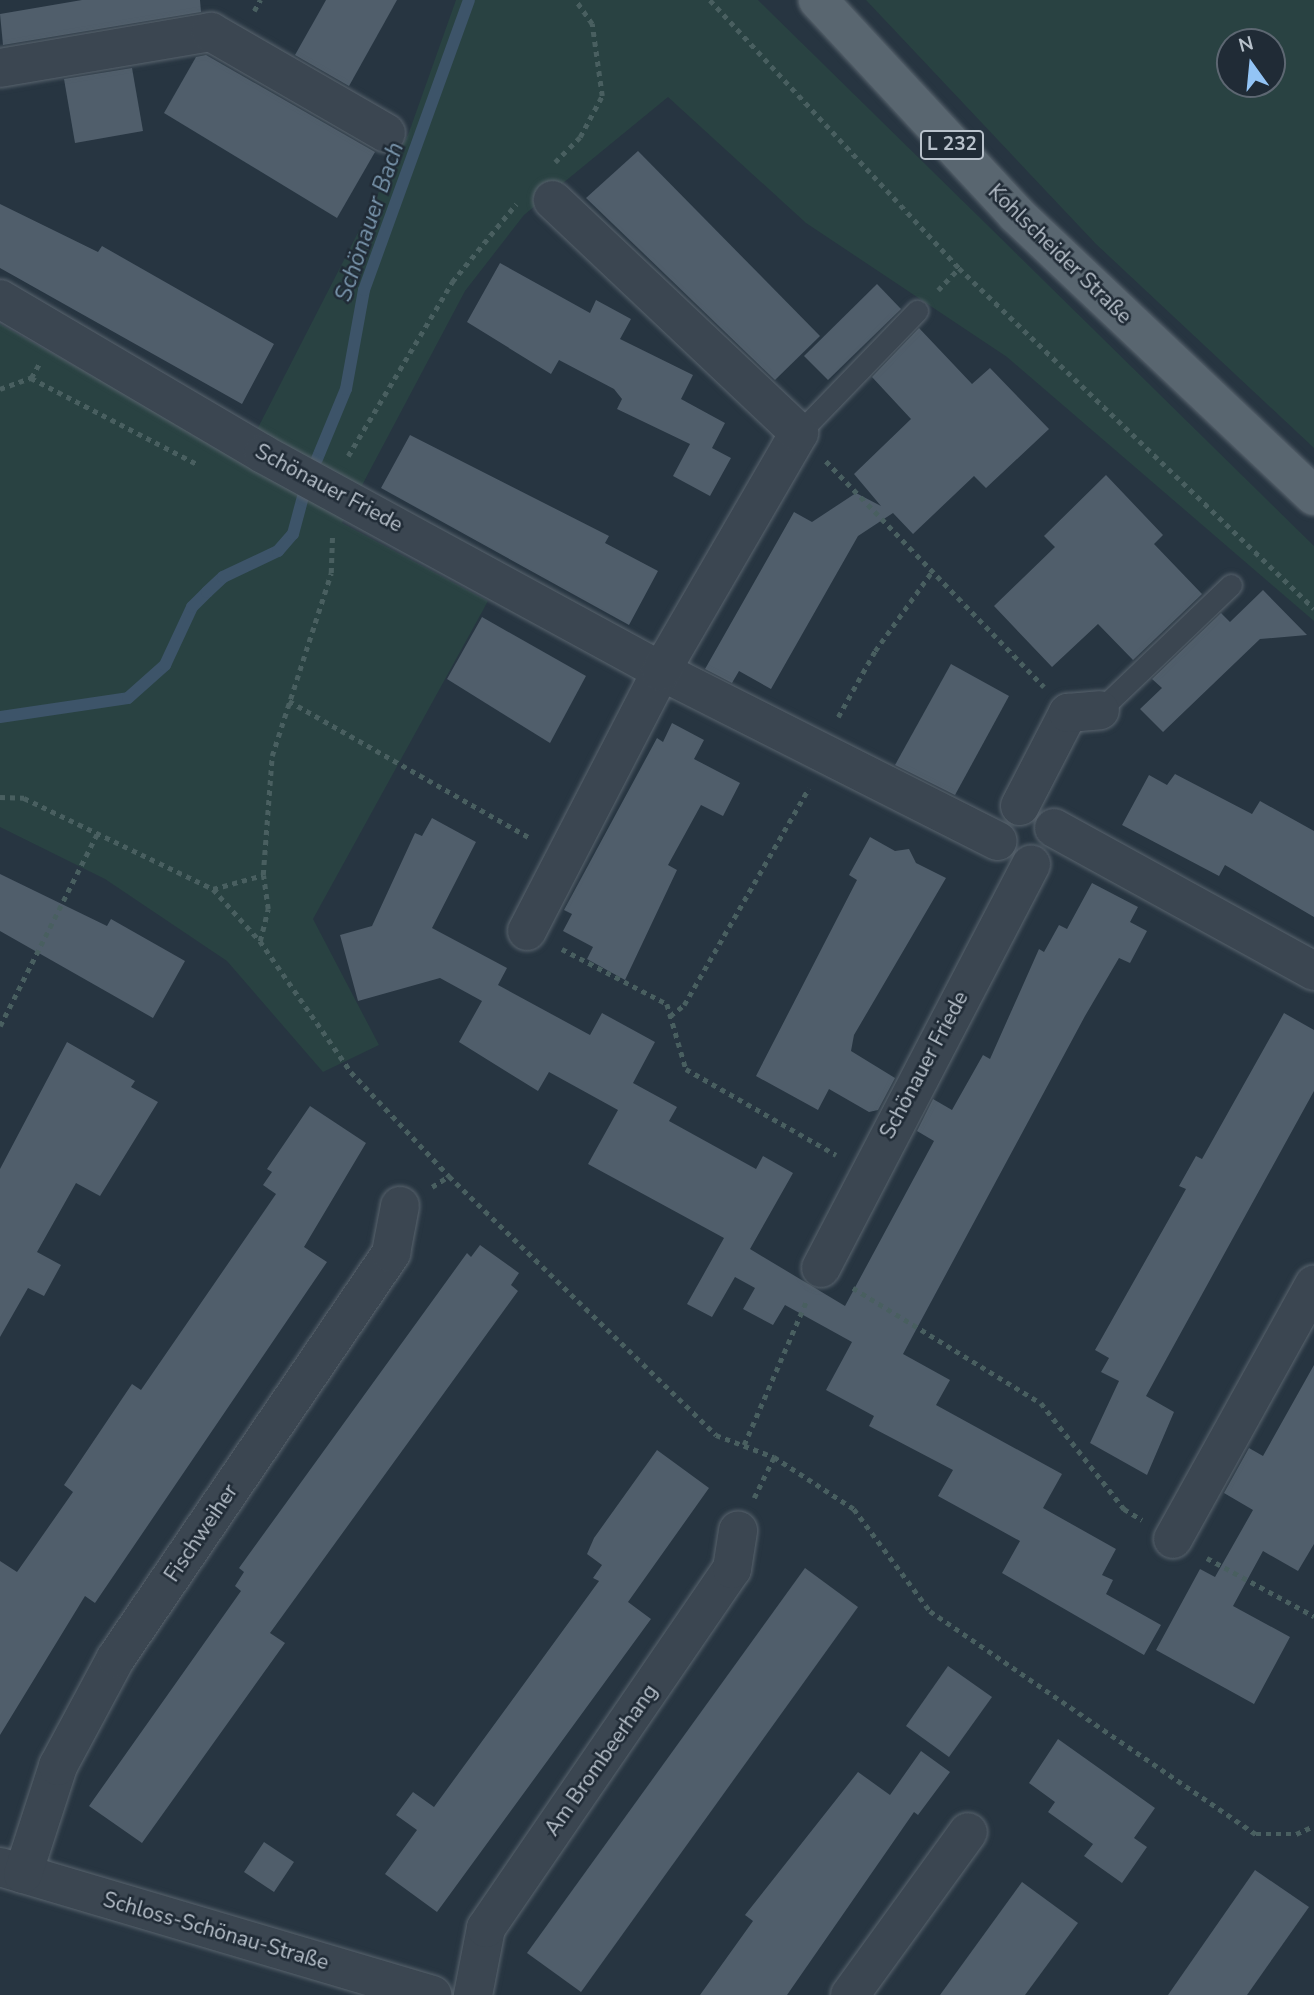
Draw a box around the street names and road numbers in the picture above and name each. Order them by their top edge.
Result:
road number: L 232 [919,130,985,160]
street label: Kohlscheider Straße [983,179,1137,329]
street label: Schönauer Friede [251,439,407,537]
street label: Schönauer Friede [875,987,973,1143]
street label: Fischweiher [159,1479,243,1587]
street label: Am Brombeerhang [539,1679,663,1841]
street label: Schloss-Schönau-Straße [100,1887,332,1975]

